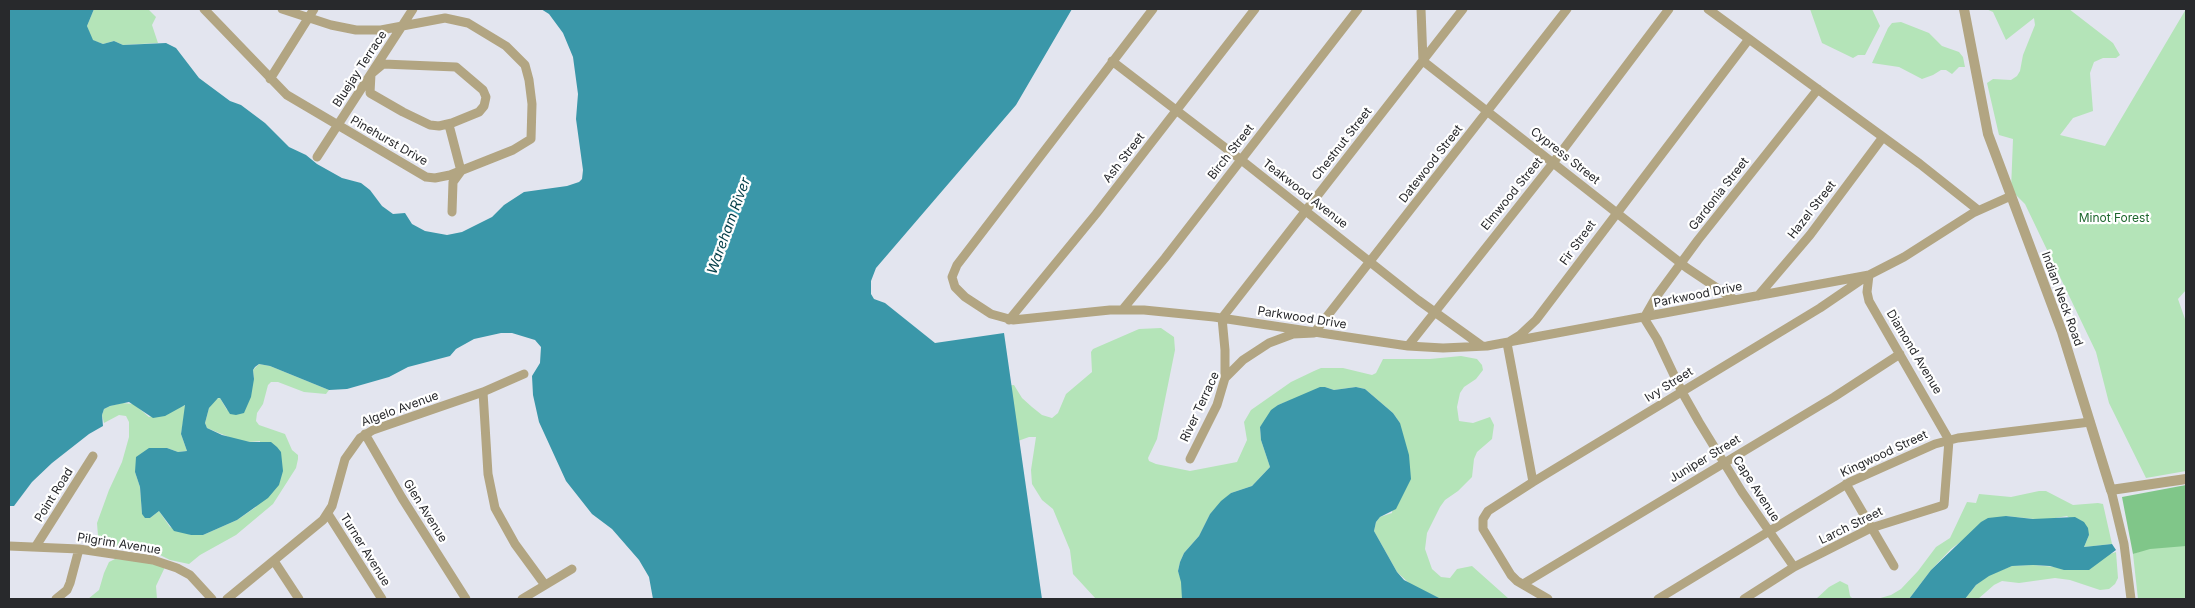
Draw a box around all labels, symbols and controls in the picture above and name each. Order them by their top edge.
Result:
street label: Bluejay Terrace [330,28,390,110]
street label: Chestnut Street [1309,105,1375,183]
street label: Pinehurst Drive [348,113,430,169]
street label: Birch Street [1205,121,1257,183]
street label: Datewood Street [1396,122,1466,206]
street label: Cypress Street [1527,124,1603,188]
street label: Ash Street [1100,130,1148,186]
street label: Elmwood Street [1478,155,1546,233]
street label: Gardonia Street [1686,155,1752,233]
street label: Teakwood Avenue [1260,156,1350,232]
water label: Wareham River [704,176,754,276]
street label: Hazel Street [1785,178,1839,242]
park label: Minot Forest [2079,211,2149,225]
street label: Fir Street [1557,218,1599,268]
street label: Indian Neck Road [2038,250,2086,348]
street label: Parkwood Drive [1652,279,1744,311]
street label: Parkwood Drive [1256,304,1348,332]
street label: Diamond Avenue [1883,307,1945,397]
street label: Ivy Street [1642,365,1696,405]
street label: River Terrace [1177,370,1223,444]
street label: Algelo Avenue [359,388,441,430]
street label: Kingwood Street [1838,428,1930,480]
street label: Juniper Street [1667,432,1743,486]
street label: Cape Avenue [1729,453,1783,525]
street label: Point Road [32,465,76,525]
street label: Glen Avenue [400,477,450,545]
street label: Larch Street [1817,504,1885,548]
street label: Turner Avenue [337,511,393,589]
street label: Pilgrim Avenue [76,530,162,558]

